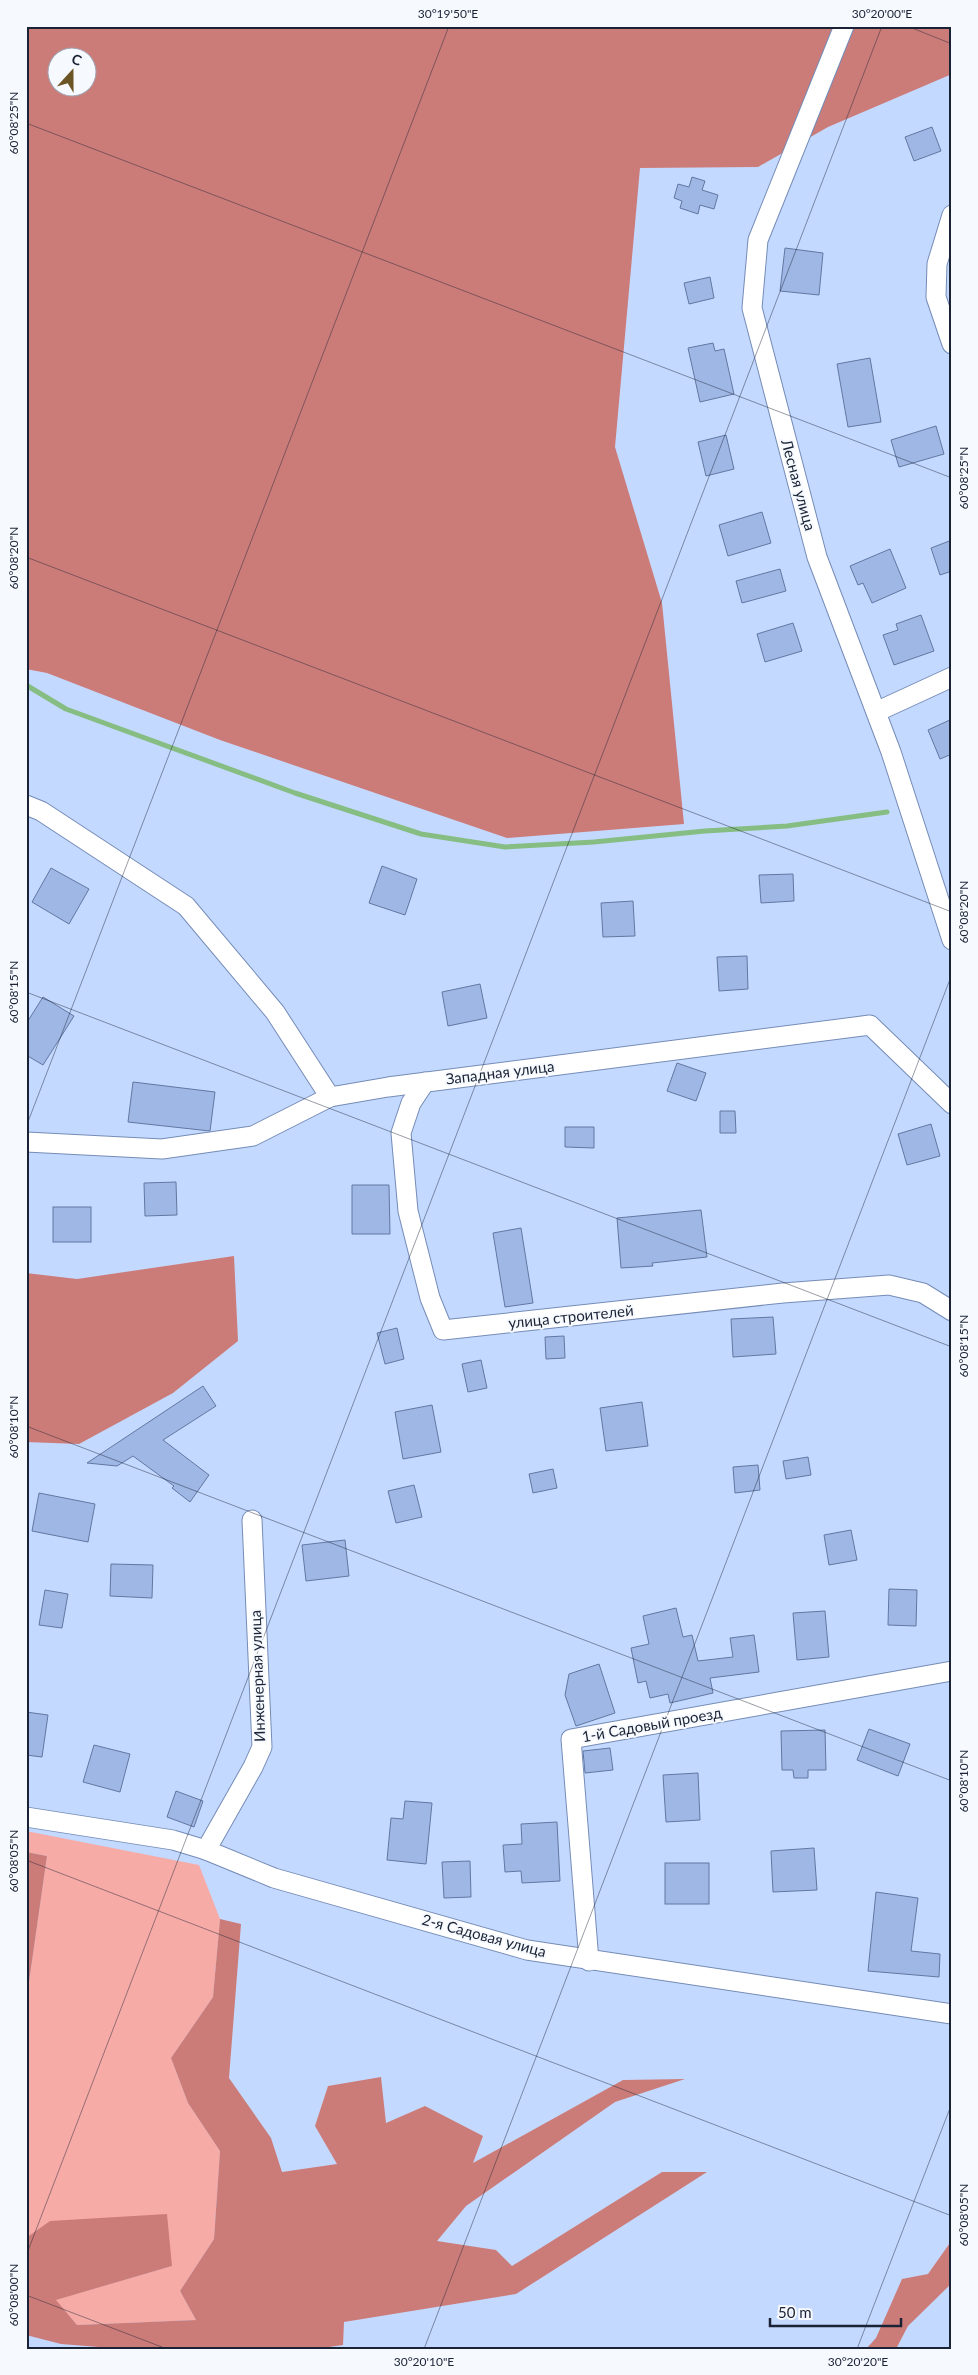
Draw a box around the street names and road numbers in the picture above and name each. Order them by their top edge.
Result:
street label: Лесная улица [778,436,820,532]
street label: Западная улица [445,1056,555,1088]
street label: улица строителей [507,1300,634,1332]
street label: Инженерная улица [246,1610,268,1742]
street label: 1-й Садовый проезд [580,1703,723,1745]
street label: 2-я Садовая улица [420,1910,548,1960]

